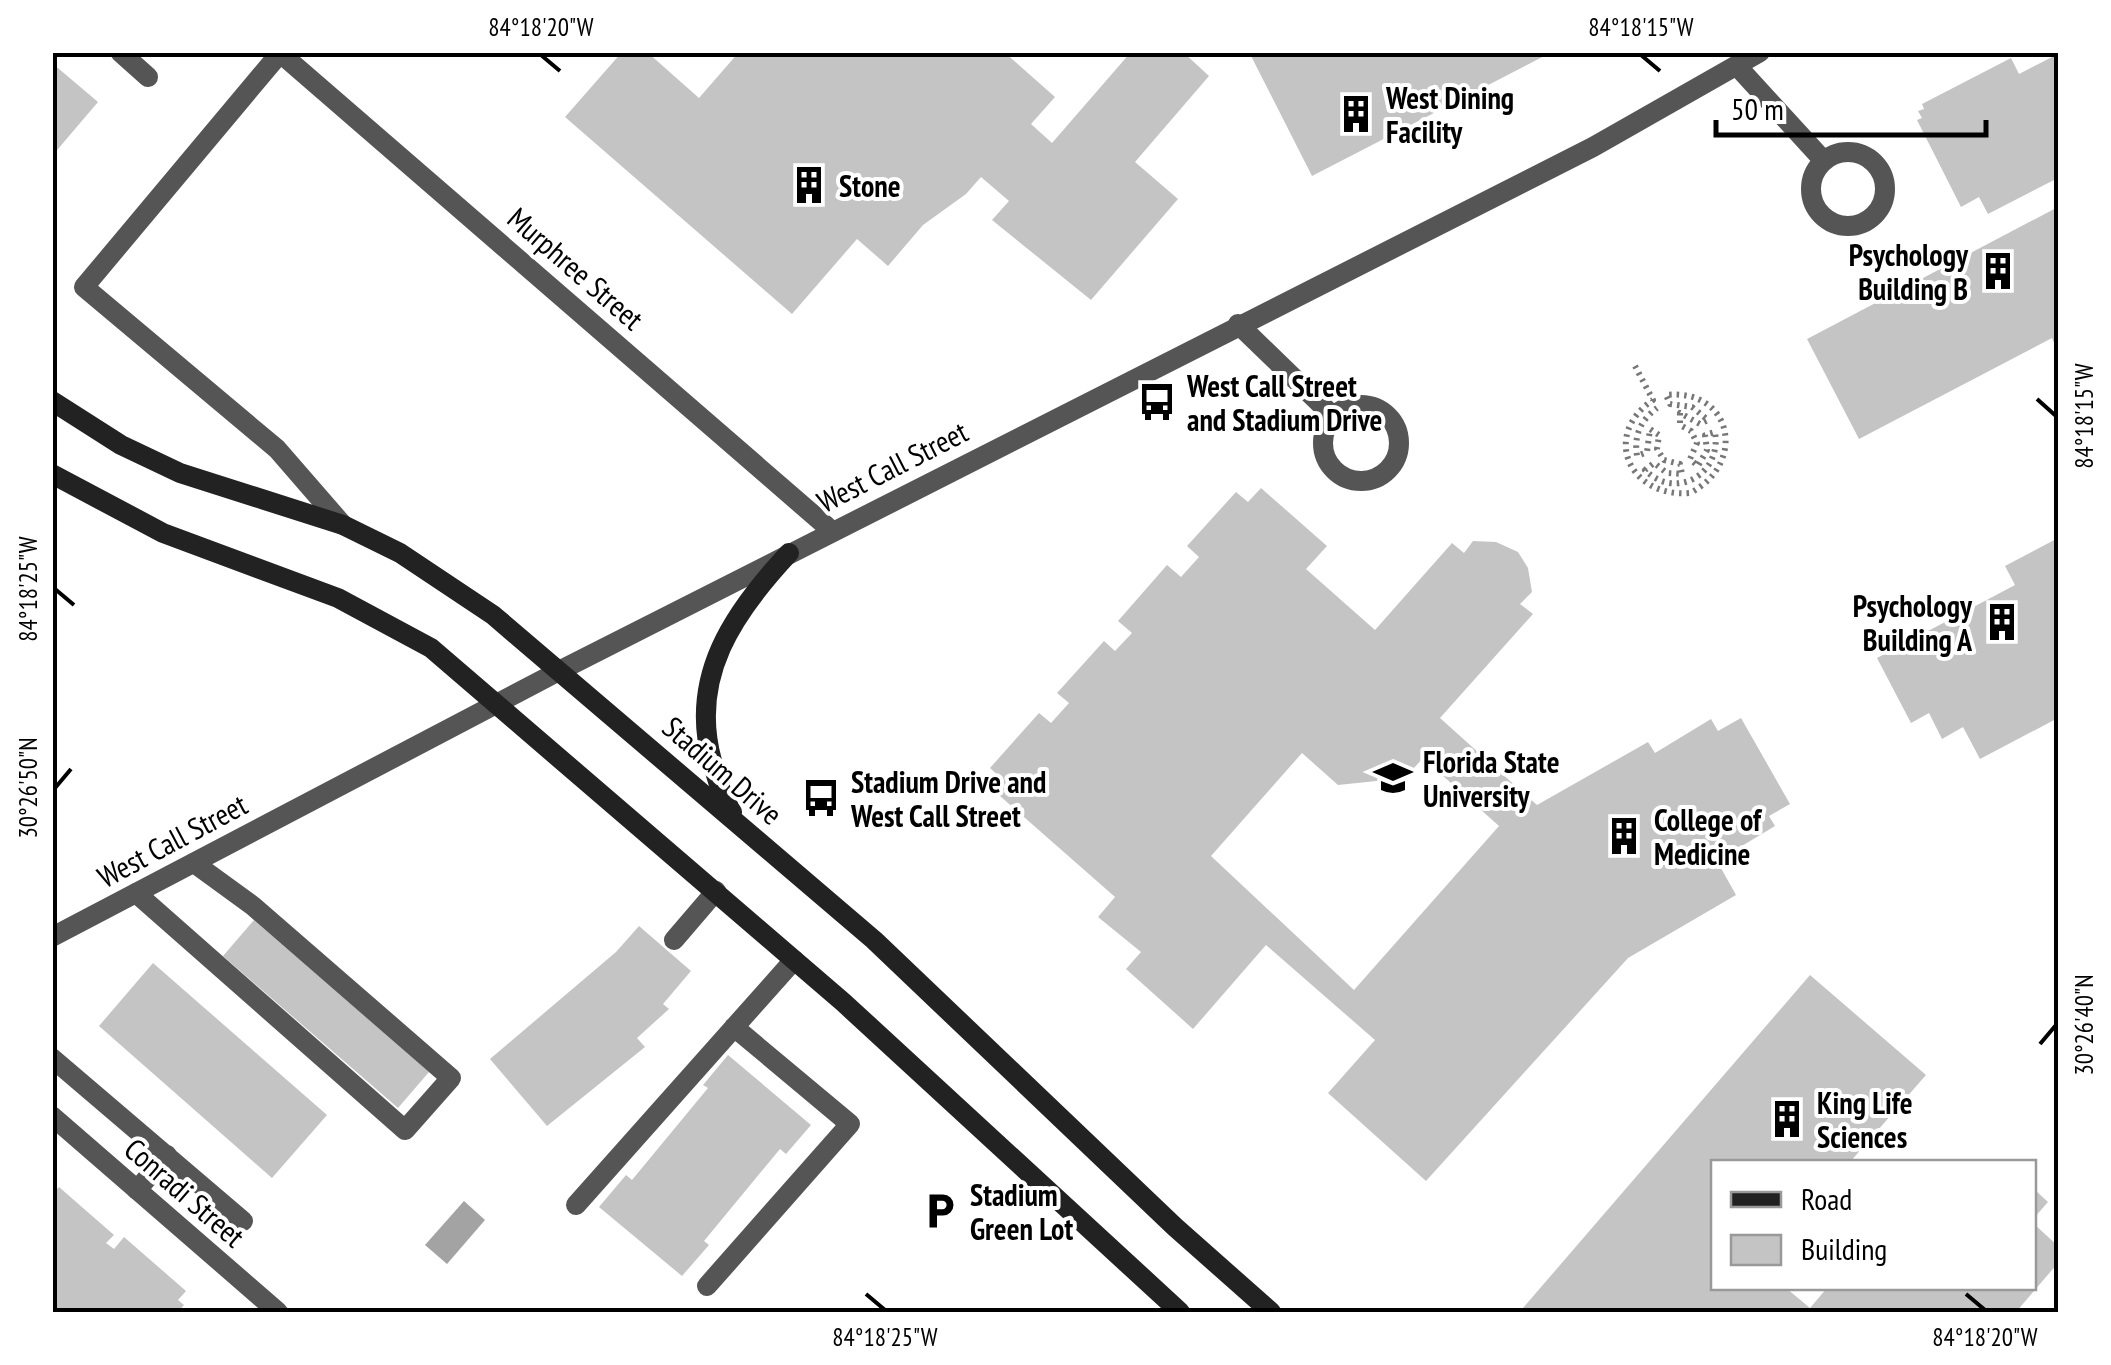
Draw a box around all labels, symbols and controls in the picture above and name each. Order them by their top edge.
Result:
text: 84°18'20"W [488,11,594,43]
text: 84°18'15"W [1588,11,1694,43]
scale bar [1716,75,1986,137]
place label: West Dining Facility [1385,78,1514,151]
text: 50 m [1731,89,1784,128]
building icon: West Dining Facility [1335,93,1377,135]
building icon: Stone [788,164,830,206]
place label: Stone [839,166,901,205]
street label: Murphree Street [500,198,653,338]
place label: Psychology Building B [1849,235,1969,308]
building icon: Psychology Building B [1977,250,2019,292]
text: 84°18'15"W [2068,363,2100,469]
place label: West Call Street and Stadium Drive [1186,366,1382,439]
bus stop icon: West Call Street and Stadium Drive [1136,381,1178,423]
street label: West Call Street [810,411,975,521]
text: 84°18'25"W [12,536,44,642]
place label: Psychology Building A [1853,586,1973,659]
building icon: Psychology Building A [1981,601,2023,643]
street label: Stadium Drive [655,707,791,833]
text: 30°26'50"N [12,737,44,839]
place label: Florida State University [1423,742,1560,815]
school or university icon: Florida State University [1372,757,1414,799]
place label: Stadium Drive and West Call Street [850,762,1046,835]
bus stop icon: Stadium Drive and West Call Street [800,777,842,819]
street label: West Call Street [90,784,254,896]
place label: College of Medicine [1654,800,1763,873]
building icon: College of Medicine [1603,815,1645,857]
text: 30°26'40"N [2068,974,2100,1076]
place label: King Life Sciences [1817,1083,1913,1156]
building icon: King Life Sciences [1766,1098,1808,1140]
street label: Conradi Street [117,1129,254,1255]
legend [1711,1160,2036,1290]
place label: Stadium Green Lot [970,1175,1073,1248]
text: Road [1801,1179,1852,1218]
parking icon: Stadium Green Lot [919,1190,961,1232]
text: Building [1801,1229,1887,1268]
text: 84°18'25"W [832,1321,938,1353]
text: 84°18'20"W [1932,1321,2038,1353]

